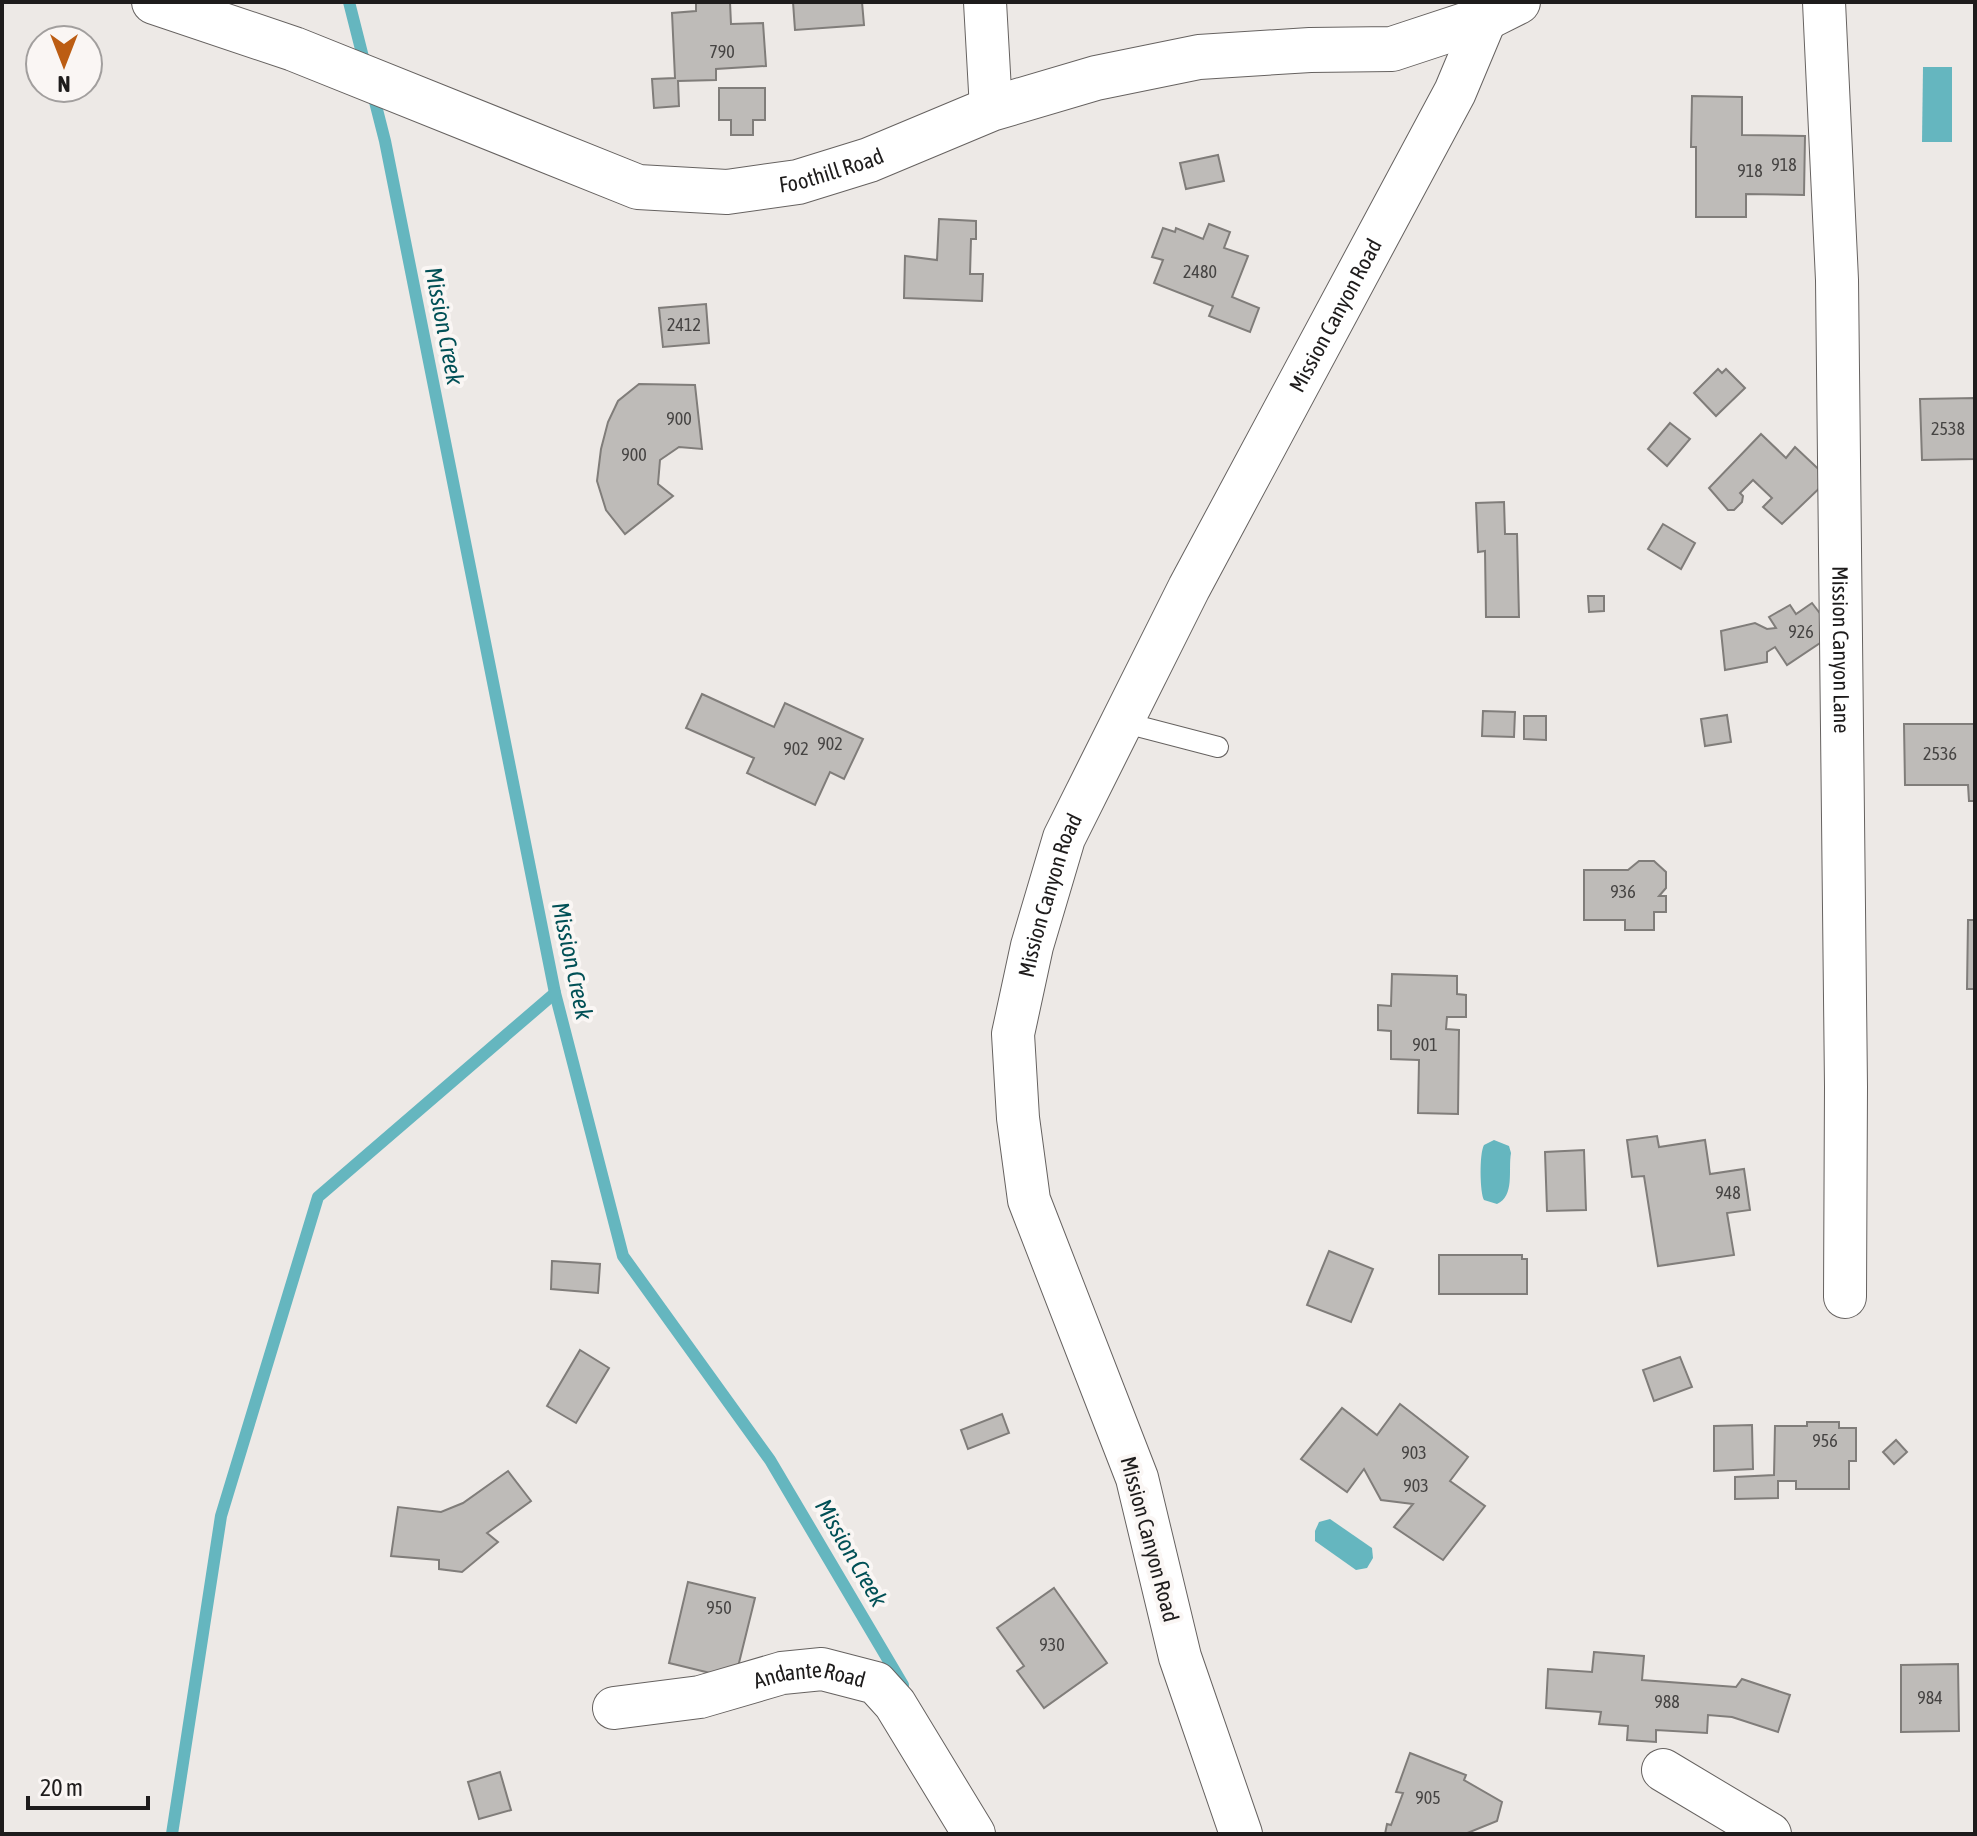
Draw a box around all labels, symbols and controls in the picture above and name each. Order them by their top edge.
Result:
north arrow [24,24,104,104]
house number: 790 [709,41,735,62]
text: N [58,71,70,97]
street label: Foothill Road [777,142,887,198]
house number: 918 [1771,154,1797,175]
house number: 918 [1737,160,1763,181]
street label: Mission Canyon Road [1284,234,1387,396]
house number: 2480 [1183,261,1217,282]
water label: Mission Creek [420,265,469,387]
house number: 2412 [667,314,701,335]
house number: 900 [666,408,692,429]
house number: 2538 [1931,418,1965,439]
house number: 900 [621,444,647,465]
street label: Mission Canyon Lane [1827,566,1855,734]
house number: 926 [1788,621,1814,642]
house number: 902 [817,733,843,754]
house number: 902 [783,738,809,759]
house number: 2536 [1923,743,1957,764]
street label: Mission Canyon Road [1013,809,1087,980]
house number: 936 [1610,881,1636,902]
water label: Mission Creek [547,900,598,1022]
house number: 901 [1412,1034,1438,1055]
house number: 948 [1715,1182,1741,1203]
house number: 956 [1812,1430,1838,1451]
house number: 903 [1401,1442,1427,1463]
street label: Mission Canyon Road [1115,1453,1185,1625]
house number: 903 [1403,1475,1429,1496]
water label: Mission Creek [810,1494,893,1612]
house number: 950 [706,1597,732,1618]
house number: 930 [1039,1634,1065,1655]
street label: Andante Road [750,1656,868,1694]
house number: 984 [1917,1687,1943,1708]
house number: 988 [1654,1691,1680,1712]
scale bar [28,1760,148,1810]
text: 20 m [40,1774,83,1801]
house number: 905 [1415,1787,1441,1808]

